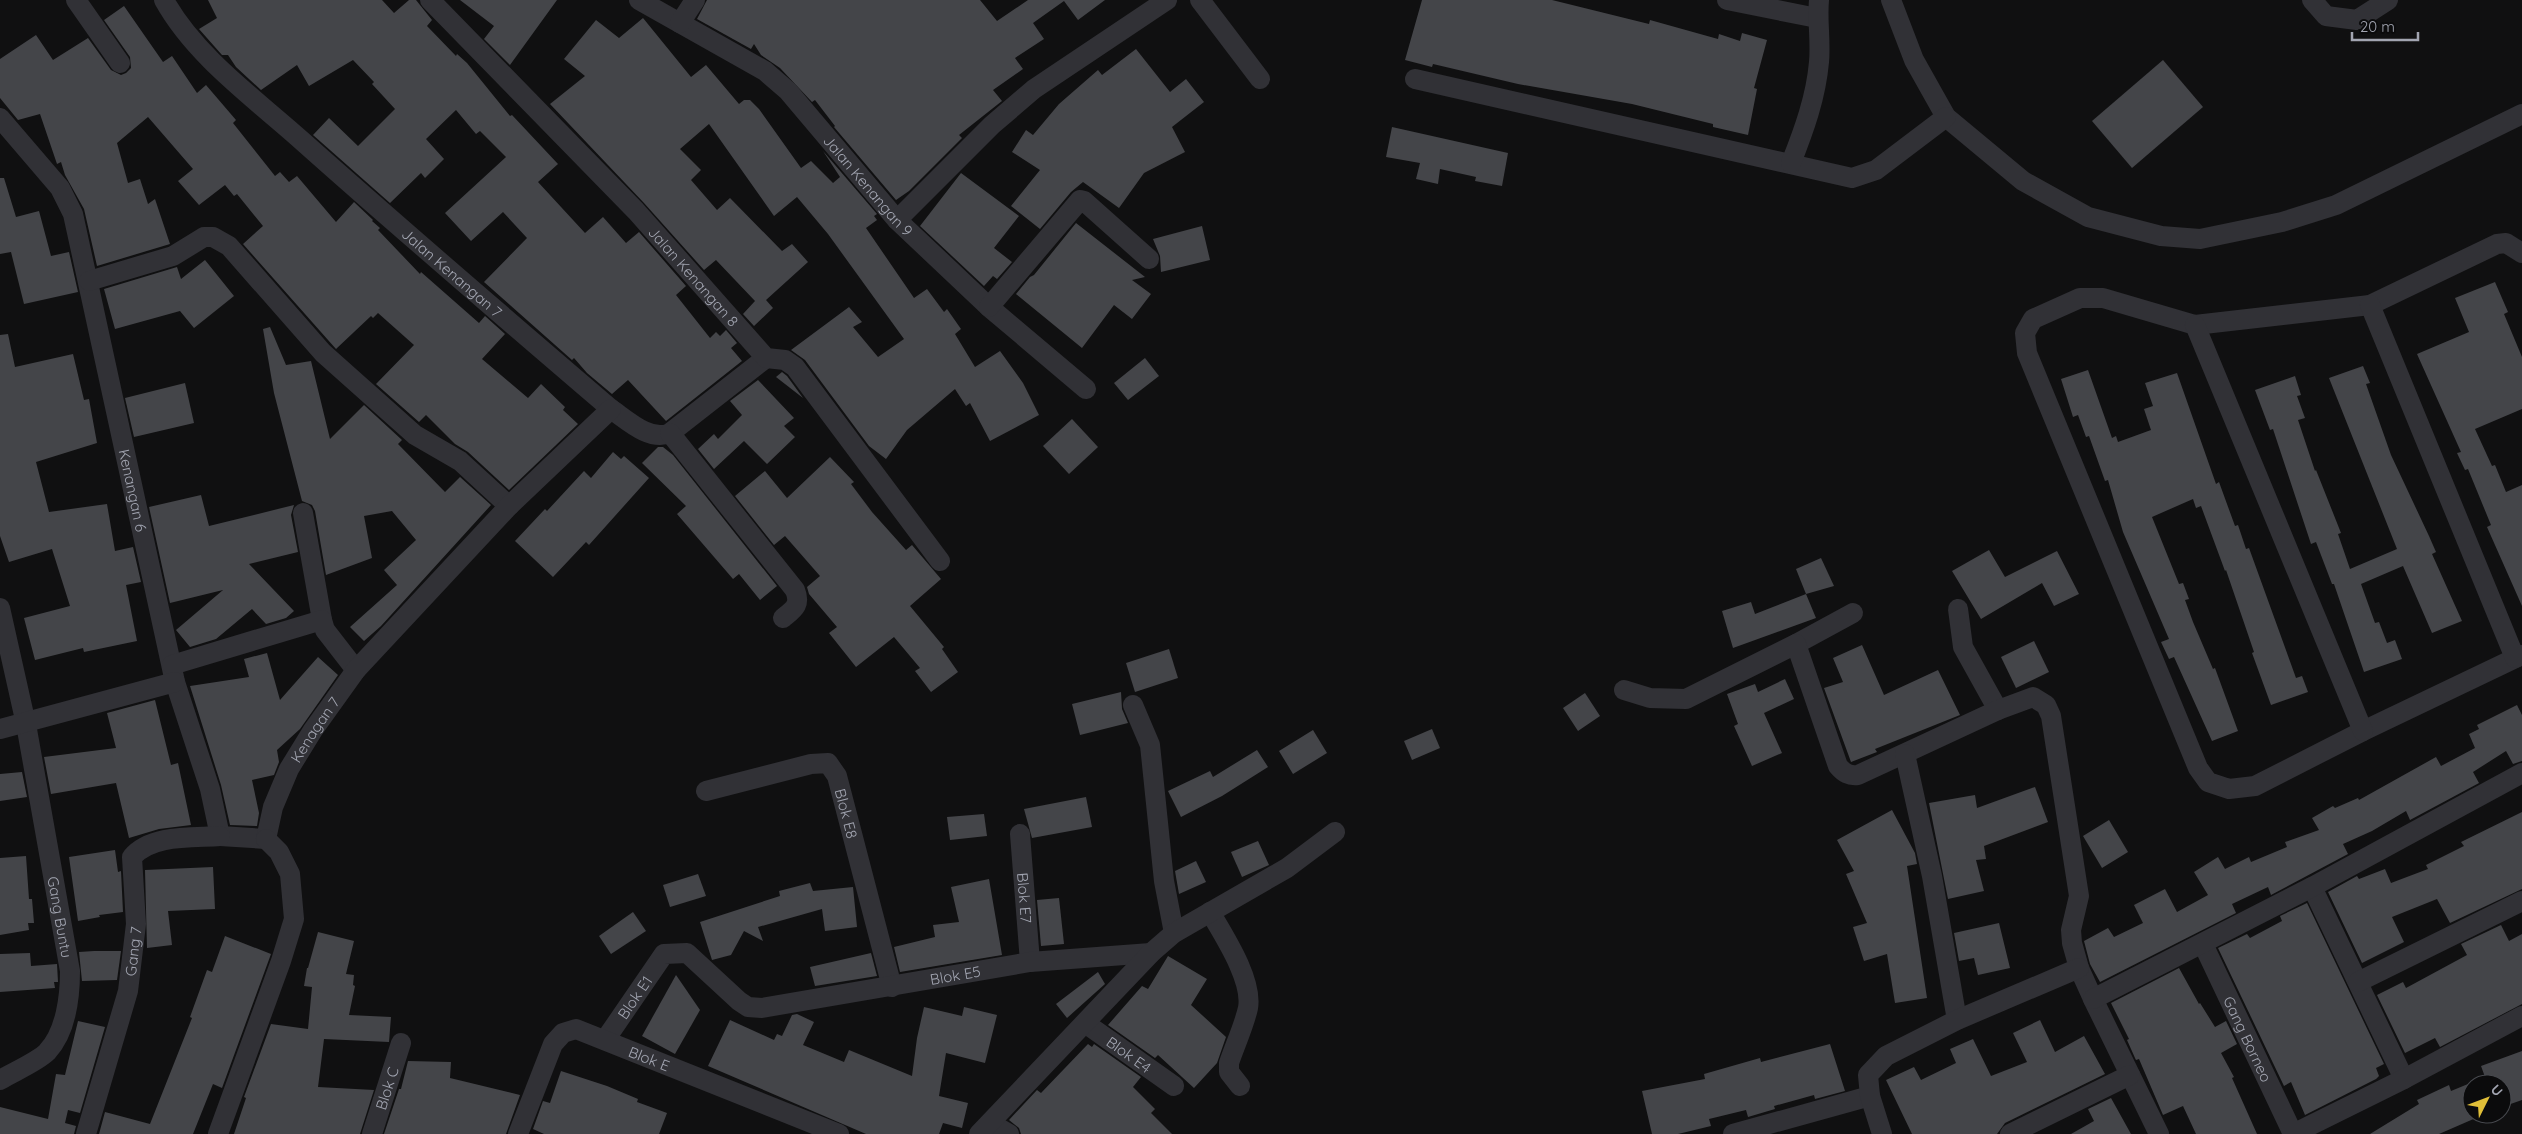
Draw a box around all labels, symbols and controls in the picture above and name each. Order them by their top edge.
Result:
scale bar [2352,10,2418,42]
text: 20 m [2360,17,2395,36]
street label: Jalan Kenangan 9 [820,131,917,240]
street label: Jalan Kenangan 8 [645,222,743,330]
street label: Jalan Kenangan 7 [398,224,507,321]
street label: Kenangan 6 [115,447,151,533]
street label: Kenagan 7 [286,693,343,766]
street label: Blok E8 [831,786,862,841]
street label: Blok E7 [1014,872,1036,924]
street label: Gang Buntu [44,875,77,959]
street label: Gang 7 [120,925,145,977]
street label: Blok E5 [929,961,982,989]
street label: Blok E1 [613,972,656,1022]
street label: Gang Borneo [2220,993,2276,1085]
street label: Blok E4 [1103,1032,1155,1077]
street label: Blok E [626,1042,673,1075]
street label: Blok C [371,1064,402,1112]
north arrow [2462,1074,2512,1124]
text: U [2487,1081,2507,1100]

